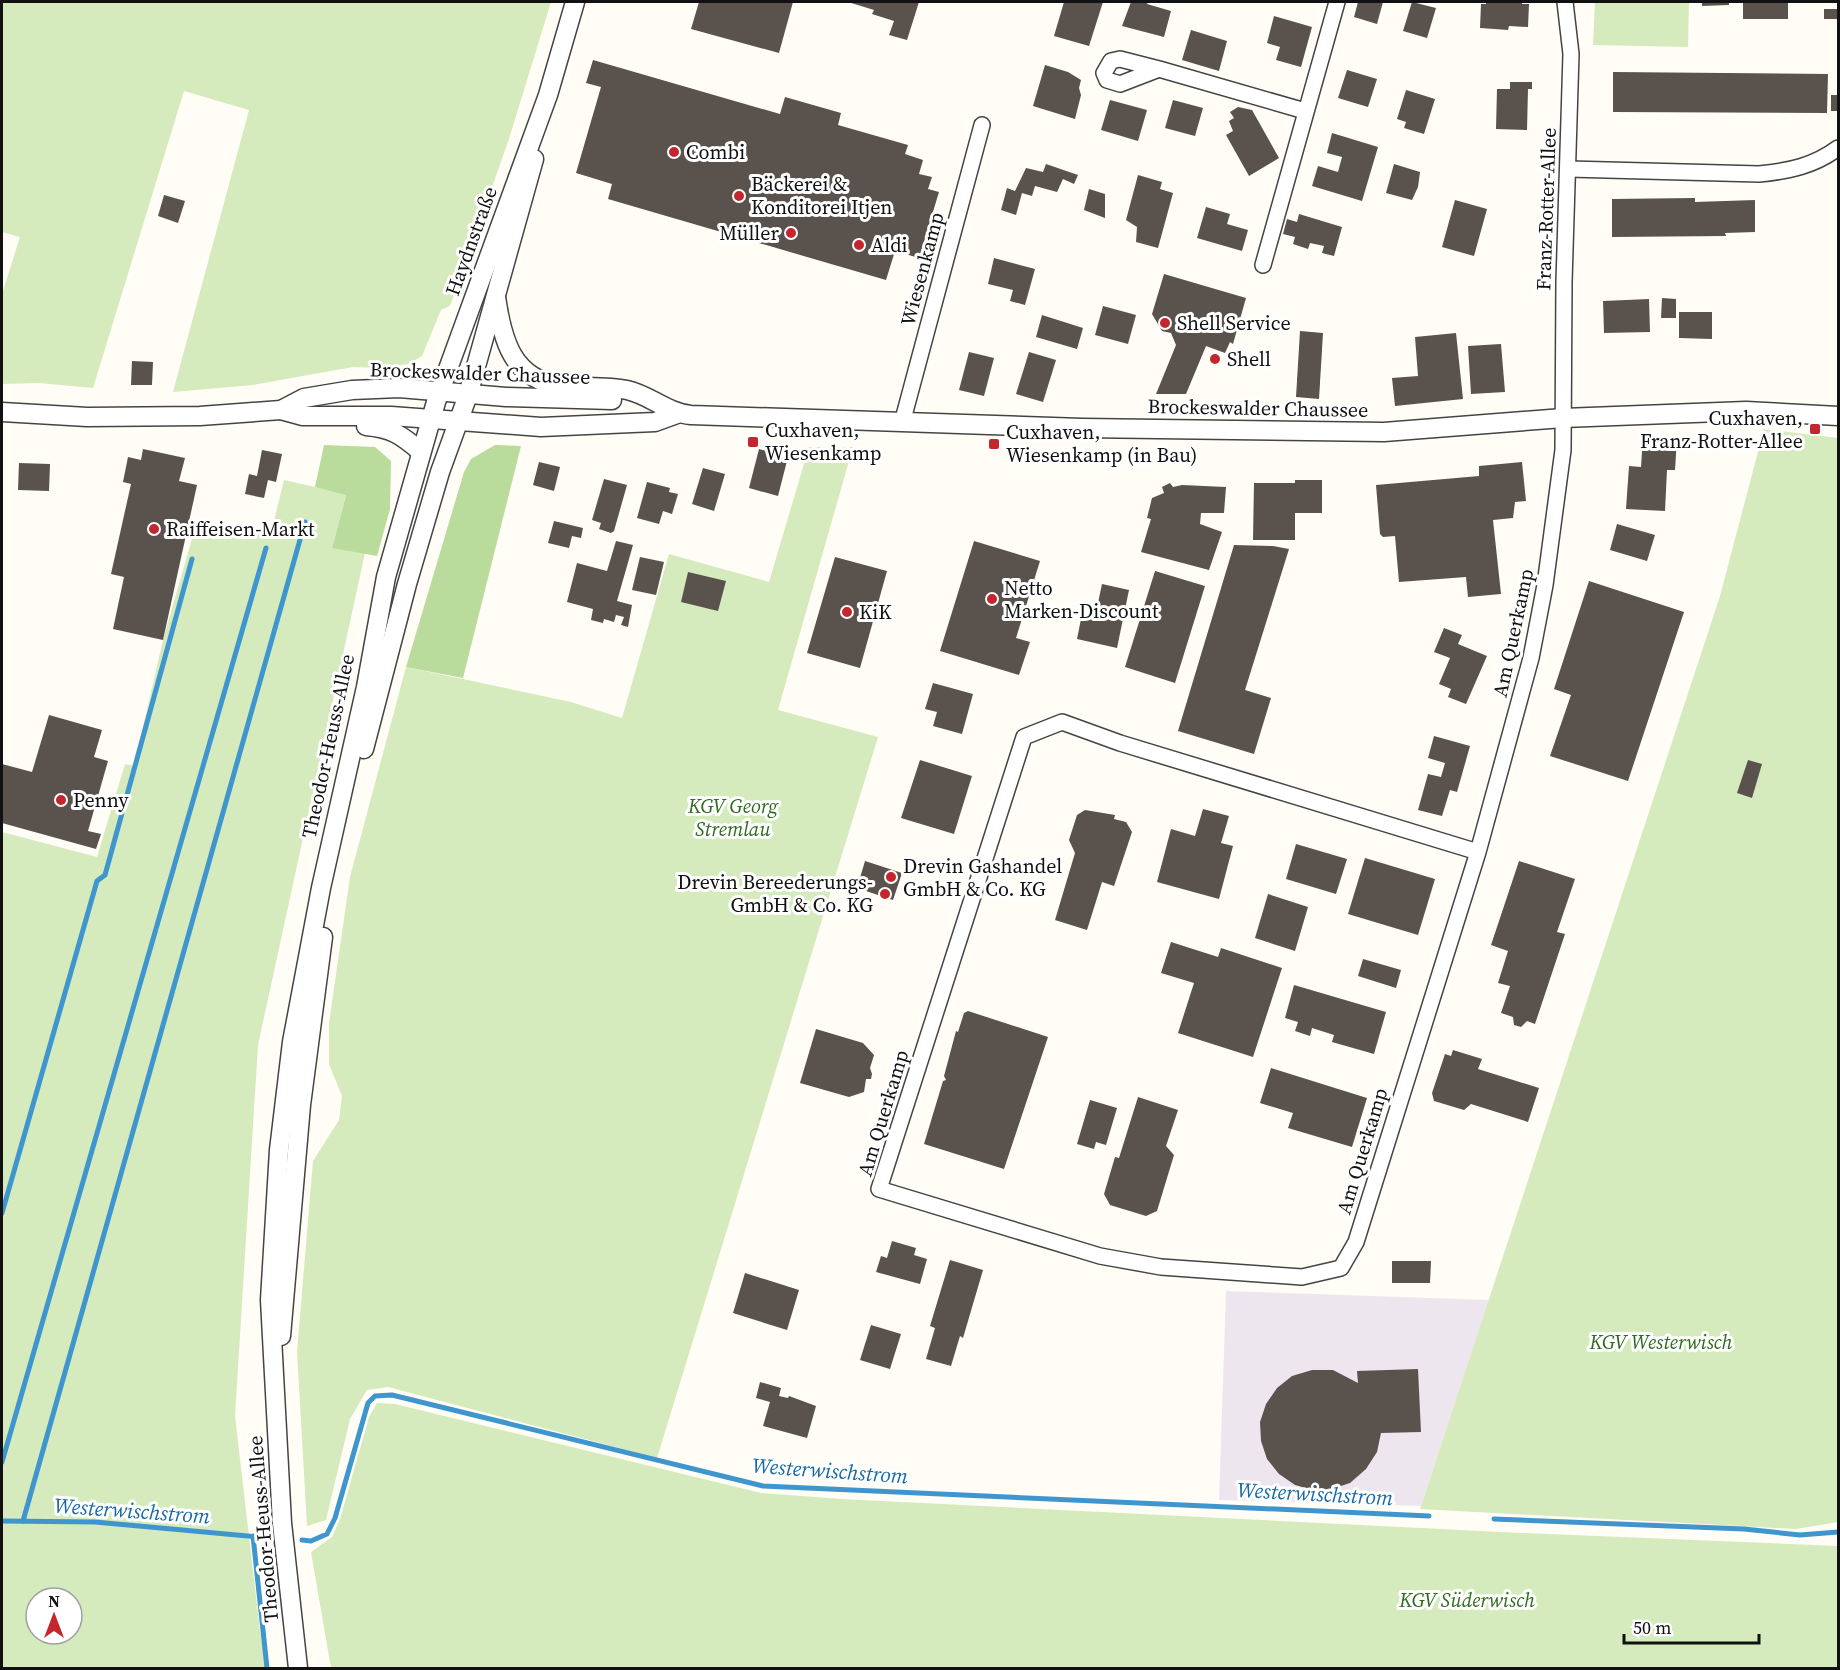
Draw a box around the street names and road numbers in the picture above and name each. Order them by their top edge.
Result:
street label: Franz-Rotter-Allee [1529,127,1563,291]
street label: Haydnstraße [438,183,504,299]
street label: Wiesenkamp [893,209,951,329]
street label: Brockeswalder Chaussee [369,355,591,391]
street label: Brockeswalder Chaussee [1147,392,1369,424]
street label: Am Querkamp [1486,566,1540,700]
street label: Theodor-Heuss-Allee [295,651,361,841]
street label: Am Querkamp [851,1047,915,1179]
street label: Am Querkamp [1330,1085,1394,1217]
street label: Theodor-Heuss-Allee [241,1434,285,1624]

